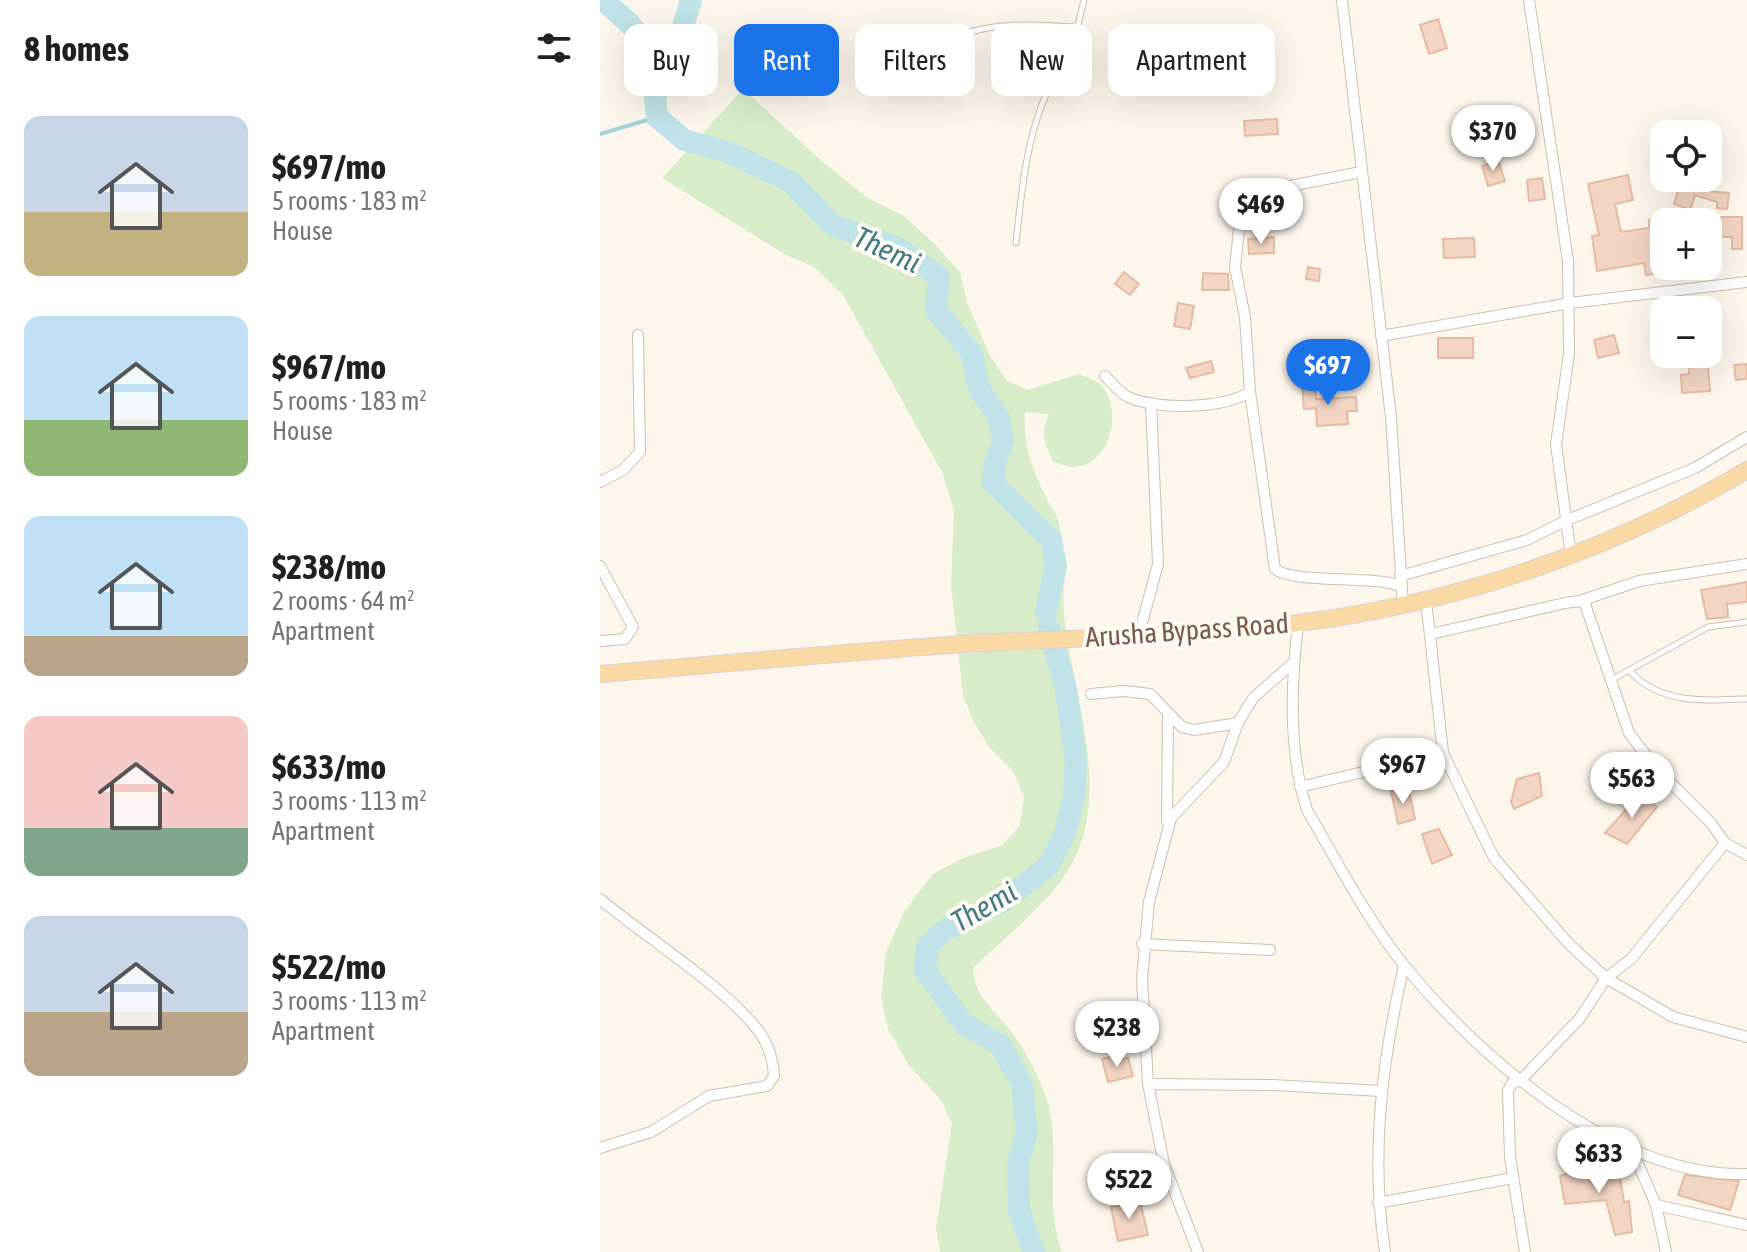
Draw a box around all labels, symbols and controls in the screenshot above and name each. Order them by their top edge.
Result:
chip: Buy [624,24,718,96]
chip: Rent [734,24,839,96]
chip: Filters [855,24,975,96]
chip: New [991,24,1092,96]
chip: Apartment [1108,24,1275,96]
icon: filters [532,26,576,70]
text: 8 homes [24,29,129,68]
pin: $370 [1446,105,1540,173]
text: $370 [1469,116,1517,146]
map controls [1650,120,1722,368]
button: locate [1650,120,1722,192]
text: $697/mo [272,147,386,186]
icon: home [88,148,184,244]
pin: $469 [1214,178,1308,246]
text: 5 rooms · 183 m² [272,186,427,216]
text: $469 [1237,189,1285,219]
button: + [1650,208,1722,280]
text: House [272,216,333,246]
water label: Themi [849,219,926,279]
button: − [1650,296,1722,368]
pin: $697 [1281,339,1375,407]
text: $967/mo [272,347,386,386]
icon: home [88,348,184,444]
text: $697 [1304,350,1352,380]
text: 5 rooms · 183 m² [272,386,427,416]
text: House [272,416,333,446]
text: $238/mo [272,547,386,586]
icon: home [88,548,184,644]
text: 2 rooms · 64 m² [272,586,414,616]
street label: Arusha Bypass Road [1084,607,1290,653]
text: Apartment [272,616,375,646]
pin: $967 [1356,738,1450,806]
text: $633/mo [272,747,386,786]
icon: home [88,748,184,844]
text: $967 [1379,749,1427,779]
pin: $563 [1585,752,1679,820]
text: $563 [1608,763,1656,793]
text: 3 rooms · 113 m² [272,786,427,816]
text: Apartment [272,816,375,846]
water label: Themi [945,874,1022,938]
text: $522/mo [272,947,386,986]
icon: home [88,948,184,1044]
text: 3 rooms · 113 m² [272,986,427,1016]
pin: $238 [1070,1001,1164,1069]
text: $238 [1093,1012,1141,1042]
text: Apartment [272,1016,375,1046]
pin: $633 [1552,1127,1646,1195]
text: $633 [1575,1138,1623,1168]
pin: $522 [1082,1153,1176,1221]
text: $522 [1105,1164,1153,1194]

